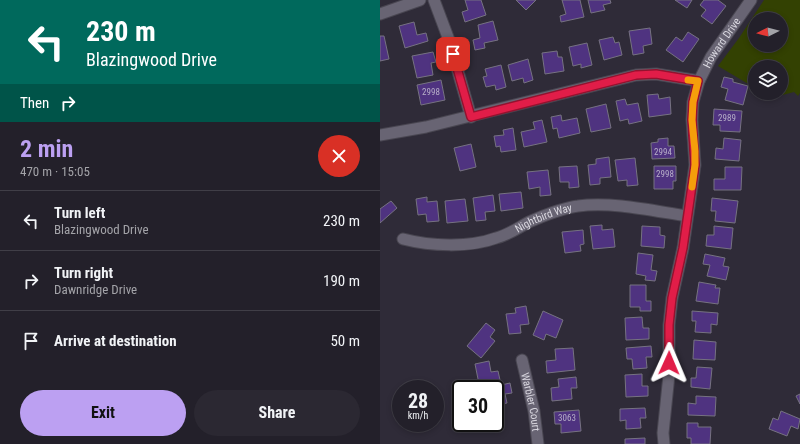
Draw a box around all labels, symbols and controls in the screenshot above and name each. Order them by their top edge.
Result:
north arrow [748,12,788,52]
map controls [748,12,788,100]
text: 230 m [86,15,156,48]
street label: Howard Drive [700,15,743,70]
icon: left [20,16,72,68]
pin [436,37,470,71]
icon: arrive [442,43,464,65]
text: Blazingwood Drive [86,49,217,70]
button: layers [748,60,788,100]
house number: 2998 [422,87,440,97]
icon: right [57,92,79,114]
text: Then [20,94,49,112]
house number: 2989 [718,113,736,123]
text: 2 min [20,135,73,163]
button: close [318,135,360,177]
house number: 2994 [654,147,672,157]
text: 470 m · 15:05 [20,164,90,179]
house number: 2998 [656,169,674,179]
street label: Nightbird Way [512,201,574,235]
text: Turn left [54,204,105,222]
icon: left [20,210,42,232]
text: 230 m [323,212,360,230]
text: Blazingwood Drive [54,222,149,237]
text: Turn right [54,264,113,282]
icon: right [20,270,42,292]
text: 190 m [323,272,360,290]
text: Dawnridge Drive [54,282,137,297]
icon: arrive [20,330,42,352]
text: Arrive at destination [54,332,177,350]
text: 50 m [330,332,360,350]
position arrow [648,342,690,384]
street label: Warbler Court [519,371,543,432]
speed limit sign: 30 [452,380,504,432]
text: 28 [408,389,428,413]
button: Exit [20,390,186,436]
button: Share [194,390,360,436]
text: km/h [408,410,428,421]
house number: 3063 [558,413,576,423]

